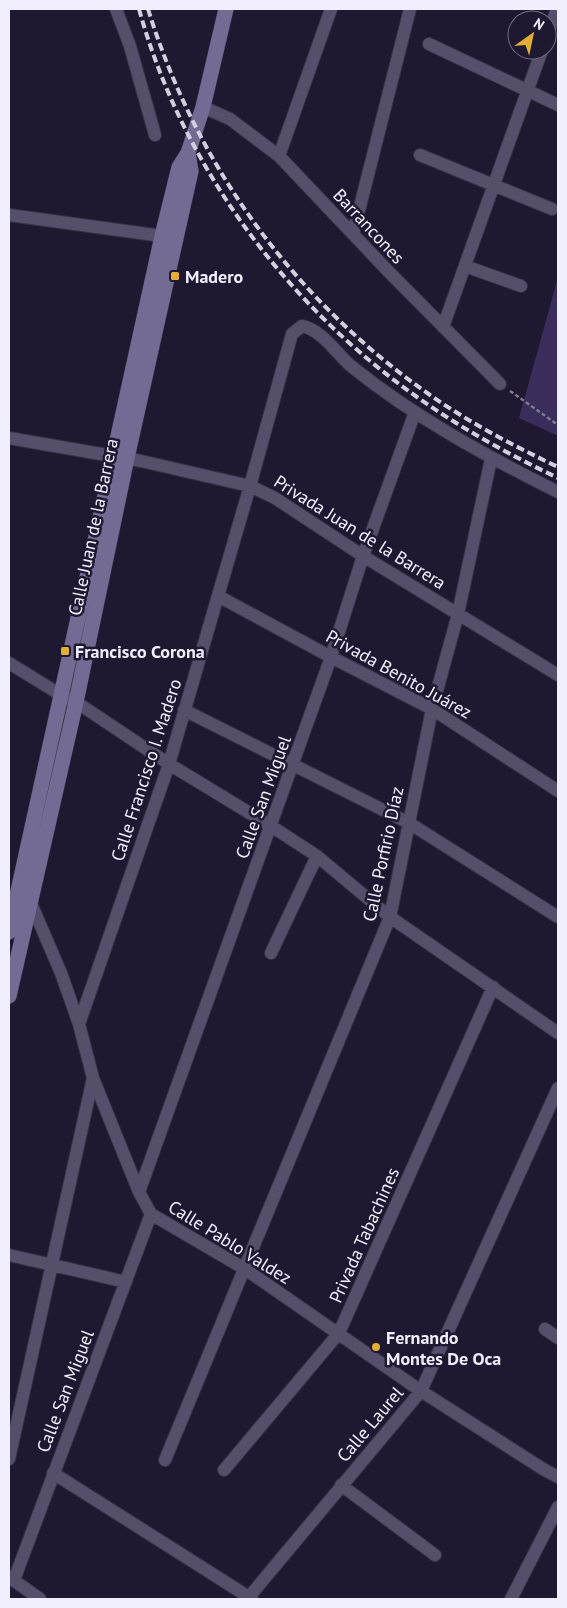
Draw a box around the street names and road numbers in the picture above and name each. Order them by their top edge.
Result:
street label: Barrancones [328,184,410,268]
street label: Calle Juan de la Barrera [63,436,123,618]
street label: Privada Juan de la Barrera [270,470,450,594]
street label: Privada Benito Juárez [322,624,476,724]
street label: Calle Francisco I. Madero [106,676,186,864]
street label: Calle San Miguel [230,732,296,862]
street label: Calle Porfirio Díaz [357,784,409,924]
street label: Privada Tabachines [324,1164,404,1306]
street label: Calle Pablo Valdez [164,1195,296,1289]
street label: Calle San Miguel [31,1326,99,1455]
street label: Calle Laurel [332,1381,409,1466]

